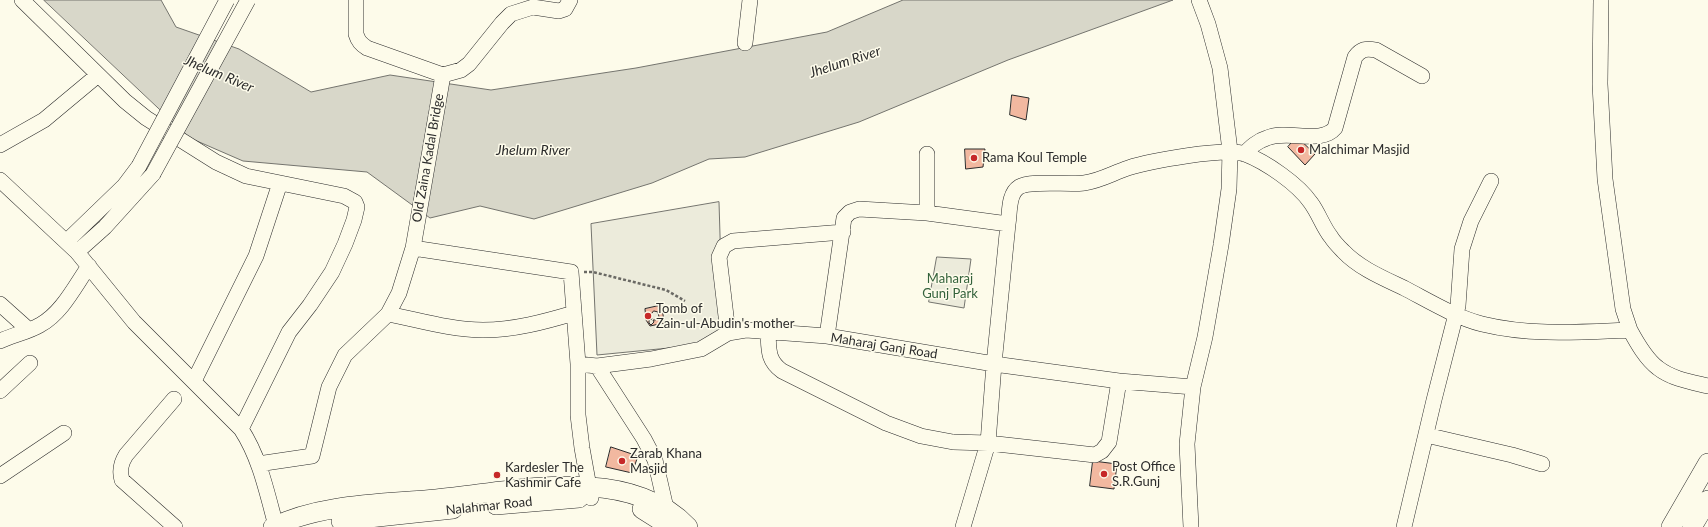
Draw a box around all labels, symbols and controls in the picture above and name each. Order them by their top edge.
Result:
water label: Jhelum River [807,43,883,81]
water label: Jhelum River [182,52,256,96]
street label: Old Zaina Kadal Bridge [409,92,447,224]
water label: Jhelum River [496,142,570,158]
place label: Malchimar Masjid [1309,142,1410,158]
marker: Malchimar Masjid [1296,145,1306,155]
place label: Rama Koul Temple [982,150,1087,166]
marker: Rama Koul Temple [969,153,979,163]
park label: Maharaj Gunj Park [922,271,978,302]
place label: Tomb of Zain-ul-Abudin's mother [656,301,794,332]
marker: Tomb of Zain-ul-Abudin's mother [643,311,653,321]
street label: Maharaj Ganj Road [829,330,939,362]
place label: Zarab Khana Masjid [630,446,702,477]
marker: Zarab Khana Masjid [617,456,627,466]
place label: Post Office S.R.Gunj [1112,459,1175,490]
place label: Kardesler The Kashmir Cafe [505,460,584,491]
marker: Post Office S.R.Gunj [1099,469,1109,479]
marker: Kardesler The Kashmir Cafe [492,470,502,480]
street label: Nalahmar Road [445,494,533,518]

